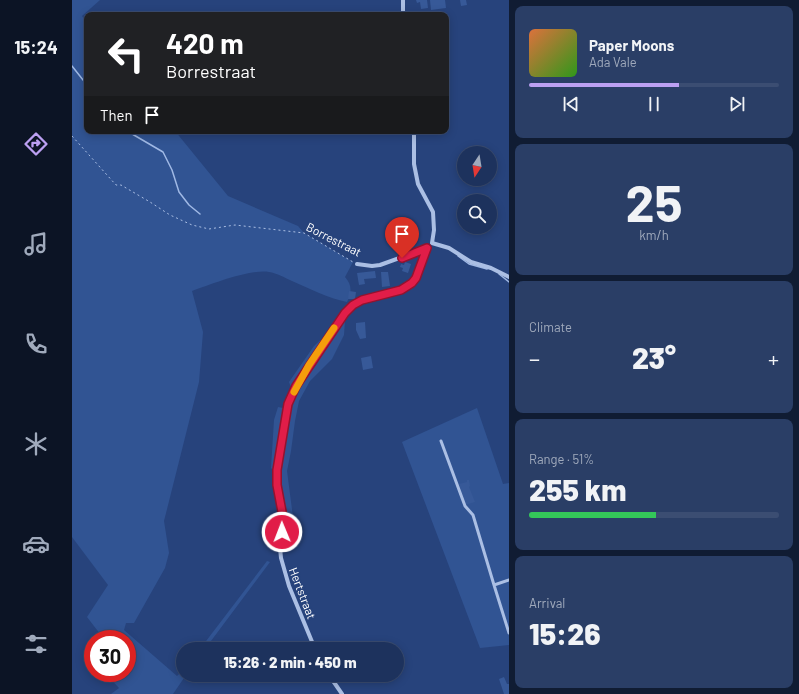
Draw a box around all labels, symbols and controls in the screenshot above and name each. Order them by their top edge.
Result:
text: 420 m [166,26,244,60]
icon: left [100,28,152,80]
text: 15:24 [14,36,58,58]
text: Paper Moons [589,36,674,54]
text: Ada Vale [589,54,637,70]
text: Borrestraat [166,60,256,82]
icon: previous [560,93,582,115]
icon: pause [643,93,665,115]
icon: next [726,93,748,115]
icon: arrive [141,104,163,126]
text: Then [100,106,133,124]
icon: directions [22,130,50,158]
north arrow [457,146,497,186]
map controls [457,146,497,234]
text: 25 [625,170,683,232]
button: search [457,194,497,234]
pin [385,217,419,258]
street label: Borrestraat [304,219,364,259]
icon: arrive [391,223,413,245]
text: km/h [639,227,669,243]
icon: music [22,230,50,258]
text: Climate [529,319,572,335]
icon: phone [22,330,50,358]
text: 23° [632,339,676,375]
text: − [529,345,540,371]
text: + [768,345,779,371]
icon: climate [22,430,50,458]
text: Range · 51% [529,451,594,467]
text: 255 km [529,471,626,507]
position arrow [261,511,303,553]
icon: car [22,530,50,558]
street label: Hertstraat [287,565,319,621]
text: Arrival [529,595,565,611]
text: 15:26 [529,615,601,651]
icon: filters [22,630,50,658]
speed limit sign: 30 [84,630,136,682]
text: 15:26 · 2 min · 450 m [223,653,357,671]

